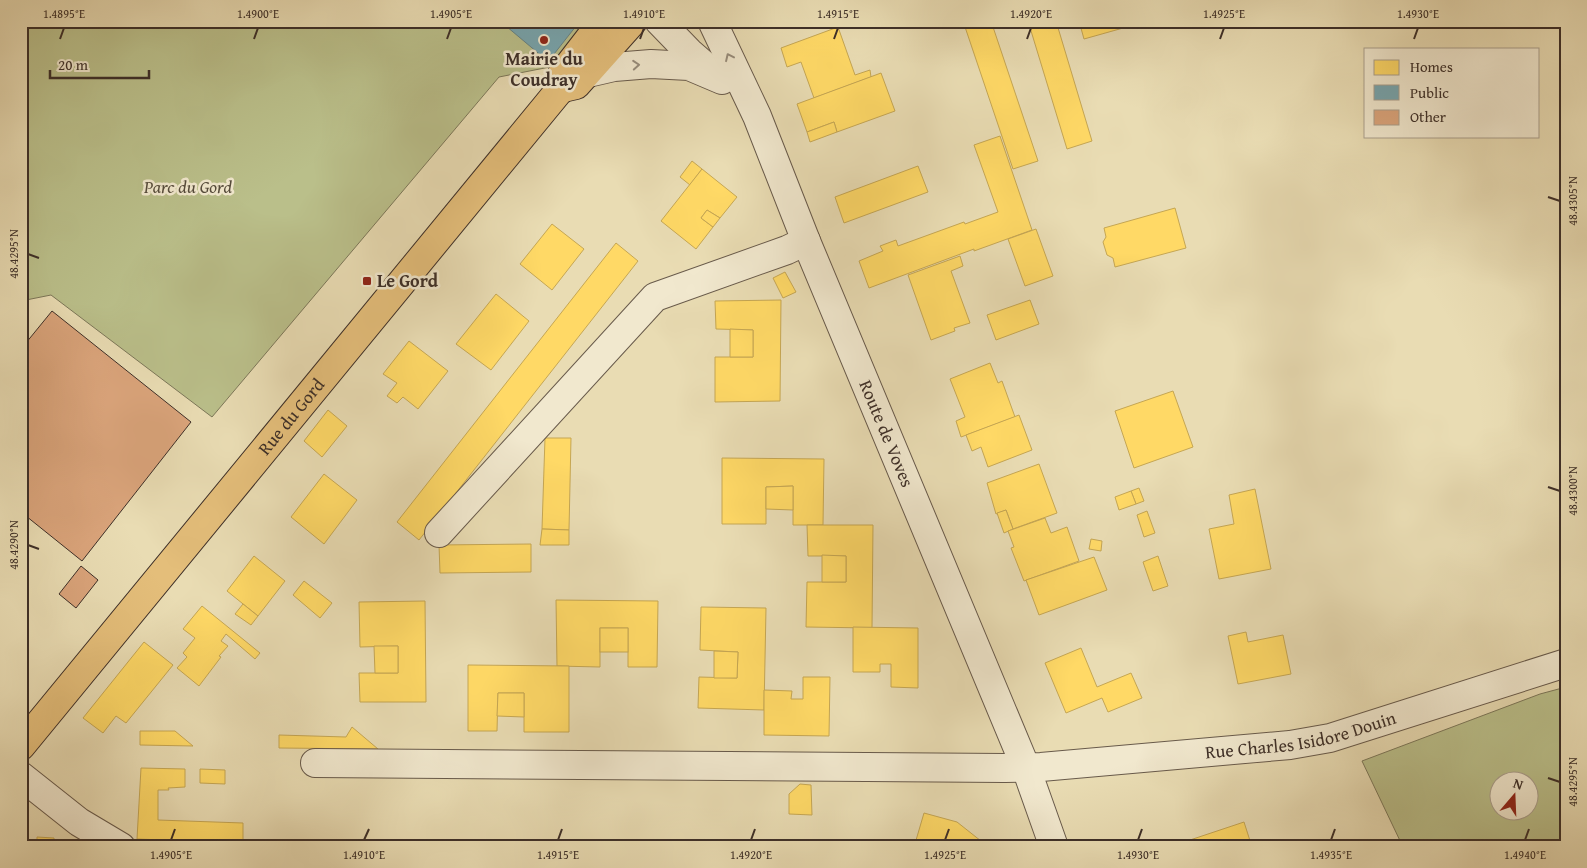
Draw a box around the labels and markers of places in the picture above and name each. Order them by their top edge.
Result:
marker: Mairie du Coudray [538,34,550,46]
place label: Mairie du Coudray [505,45,583,93]
place label: Le Gord [377,267,439,294]
marker: Le Gord [361,275,373,287]

